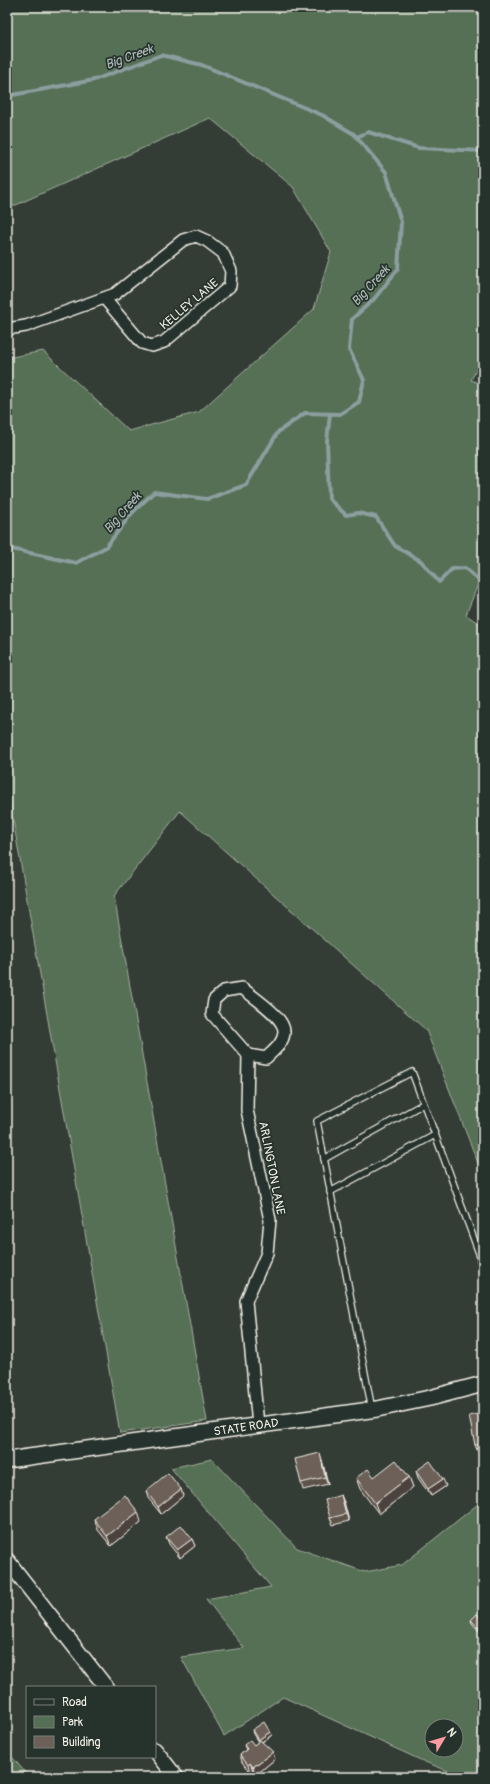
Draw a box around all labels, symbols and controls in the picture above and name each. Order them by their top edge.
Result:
water label: Big Creek [103,40,157,73]
water label: Big Creek [348,261,394,309]
street label: KELLEY LANE [157,276,222,333]
water label: Big Creek [100,487,146,537]
street label: ARLINGTON LANE [255,1120,288,1216]
street label: STATE ROAD [213,1415,280,1439]
legend [26,1686,156,1758]
text: Road [62,1695,87,1710]
text: Park [62,1715,83,1730]
north arrow [424,1718,464,1758]
text: N [444,1725,459,1740]
text: Building [62,1735,101,1750]

